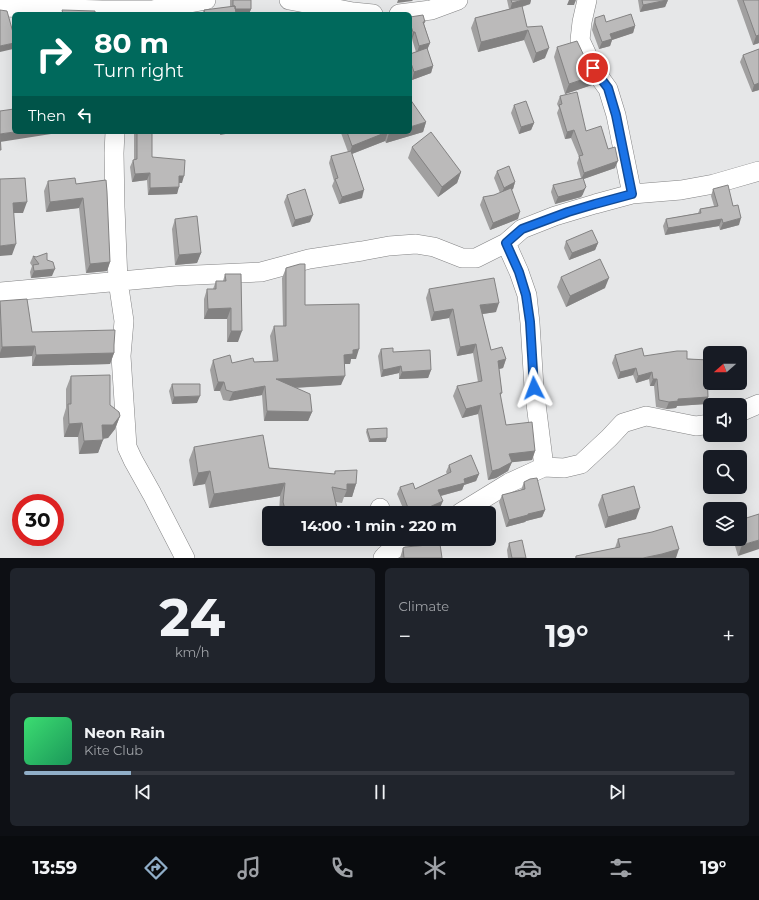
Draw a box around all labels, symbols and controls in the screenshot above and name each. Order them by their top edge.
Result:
text: 80 m [94,26,169,60]
icon: right [28,28,80,80]
pin [576,51,610,85]
icon: arrive [582,57,604,79]
text: Turn right [94,60,184,82]
icon: left [74,104,96,126]
text: Then [28,106,66,125]
north arrow [703,346,747,390]
map controls [703,346,747,546]
position arrow [513,367,555,409]
button: sound [703,398,747,442]
button: search [703,450,747,494]
speed limit sign: 30 [12,494,64,546]
button: layers [703,502,747,546]
text: 14:00 · 1 min · 220 m [301,516,457,535]
text: 24 [159,586,225,649]
text: Climate [399,598,449,614]
text: 19° [545,618,588,655]
text: − [399,623,411,650]
text: + [722,623,735,650]
text: km/h [175,644,210,660]
text: Neon Rain [84,723,165,742]
text: Kite Club [84,742,143,758]
icon: previous [132,781,154,803]
icon: pause [369,781,391,803]
icon: next [606,781,628,803]
icon: directions [142,854,170,882]
icon: music [235,854,263,882]
icon: phone [328,854,356,882]
icon: climate [421,854,449,882]
icon: car [514,854,542,882]
icon: filters [607,854,635,882]
text: 13:59 [33,857,77,879]
text: 19° [700,857,726,879]

